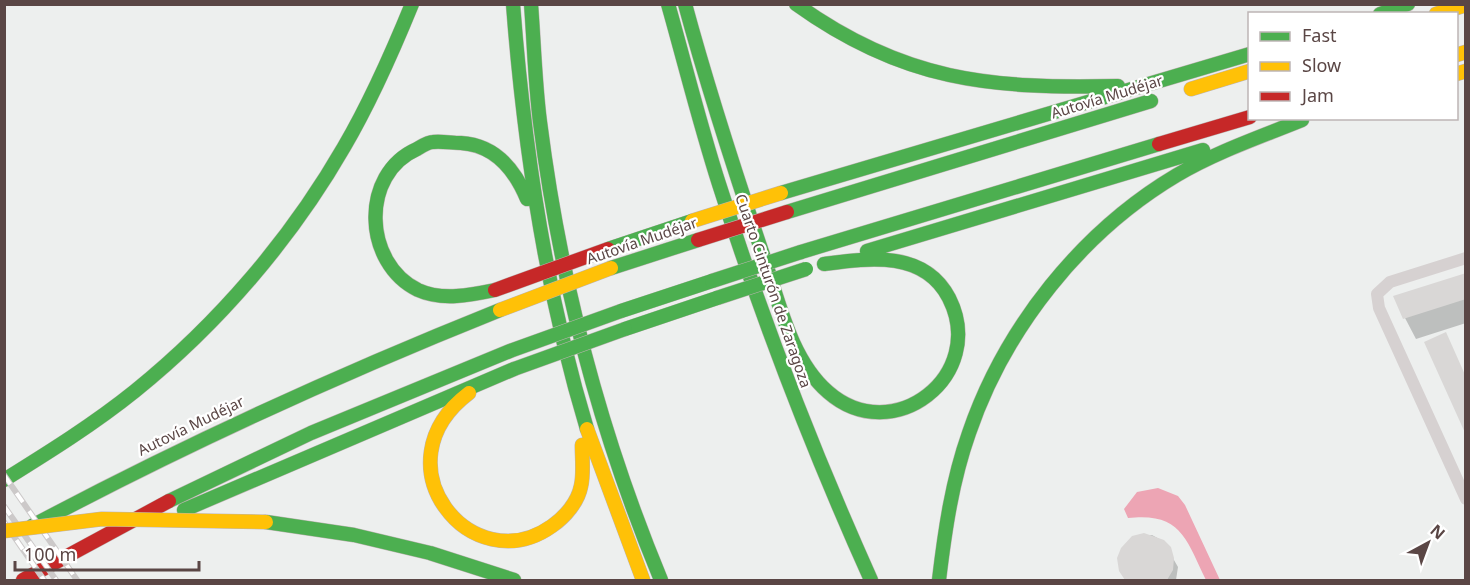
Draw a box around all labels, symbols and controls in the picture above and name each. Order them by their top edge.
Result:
legend [1248,12,1458,120]
text: Fast [1302,23,1337,47]
text: Slow [1302,53,1341,77]
street label: Autovía Mudéjar [1048,70,1165,123]
text: Jam [1300,83,1334,107]
street label: Cuarto Cinturón de Zaragoza [731,191,817,390]
street label: Autovía Mudéjar [584,212,700,268]
street label: Autovía Mudéjar [134,391,247,459]
north arrow [1398,513,1458,573]
text: N [1426,519,1450,544]
scale bar [15,534,200,572]
text: 100 m [24,542,76,566]

